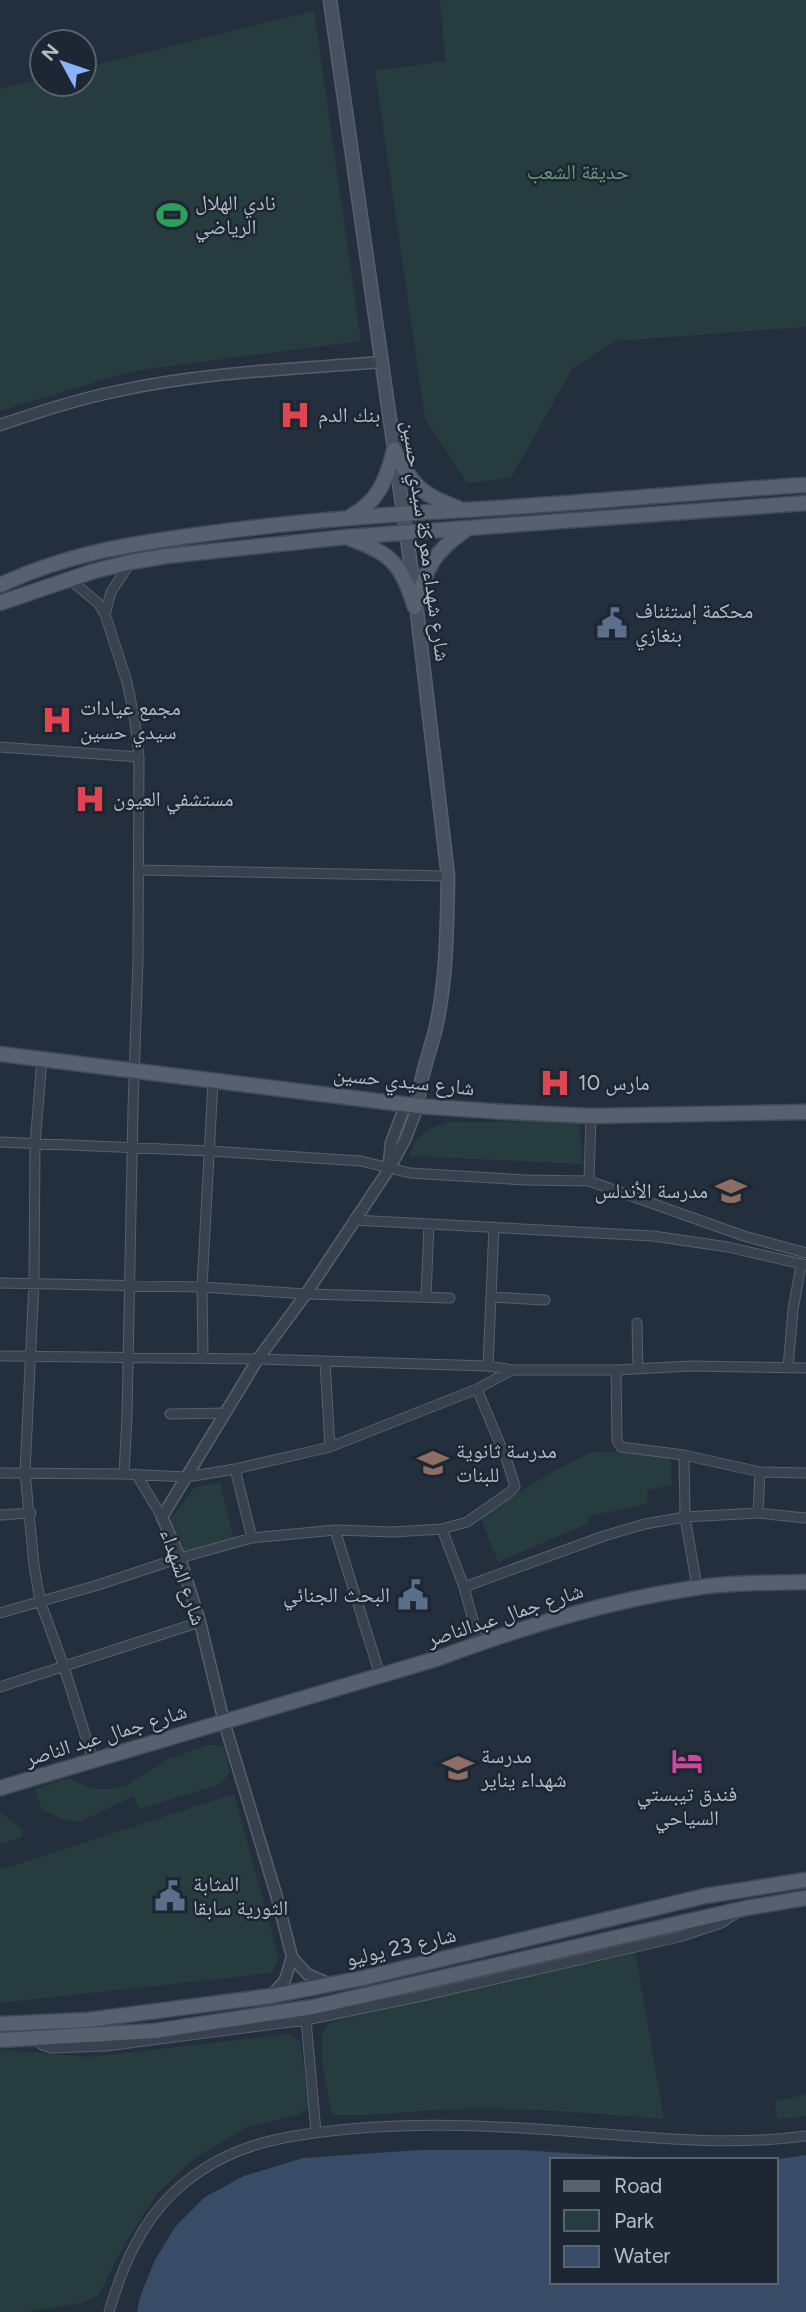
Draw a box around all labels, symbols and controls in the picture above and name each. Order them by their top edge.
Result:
north arrow [28,28,98,98]
text: N [37,39,64,65]
park label: حديقة الشعب [527,159,629,184]
place label: نادي الهلال الرياضي [195,190,276,243]
sports icon: نادي الهلال الرياضي [155,198,189,232]
hospital icon: بنك الدم [278,398,312,432]
place label: بنك الدم [318,402,380,429]
street label: شارع شهداء معركة سيدي حسين [393,419,456,664]
place label: محكمة إستئناف بنغازي [635,598,753,651]
public building icon: محكمة إستئناف بنغازي [595,606,629,640]
place label: مجمع عيادات سيدي حسين [80,695,181,748]
hospital icon: مجمع عيادات سيدي حسين [40,703,74,737]
hospital icon: مستشفي العيون [73,782,107,816]
place label: مستشفي العيون [113,786,234,815]
street label: شارع سيدي حسين [332,1061,476,1105]
hospital icon: 10 مارس [538,1066,572,1100]
place label: 10 مارس [578,1070,650,1096]
school or university icon: مدرسة الأندلس [714,1174,748,1208]
place label: مدرسة الأندلس [594,1178,708,1204]
place label: مدرسة ثانوية للبنات [456,1438,557,1487]
school or university icon: مدرسة ثانوية للبنات [416,1446,450,1480]
street label: شارع الشهداء [154,1525,212,1629]
street label: شارع جمال عبدالناصر [423,1577,586,1653]
public building icon: البحث الجنائي [396,1578,430,1612]
place label: البحث الجنائي [283,1582,390,1611]
street label: شارع جمال عبد الناصر [21,1698,190,1772]
place label: مدرسة شهداء يناير [480,1743,566,1792]
hotel icon: فندق تيبستي السياحي [670,1744,704,1778]
school or university icon: مدرسة شهداء يناير [441,1751,475,1785]
place label: فندق تيبستي السياحي [637,1781,737,1834]
place label: المثابة الثورية سابقا [193,1871,288,1920]
public building icon: المثابة الثورية سابقا [153,1879,187,1913]
street label: شارع 23 يوليو [343,1922,459,1972]
legend [550,2158,778,2284]
text: Road [614,2173,662,2198]
text: Park [614,2208,655,2233]
text: Water [614,2243,670,2268]

